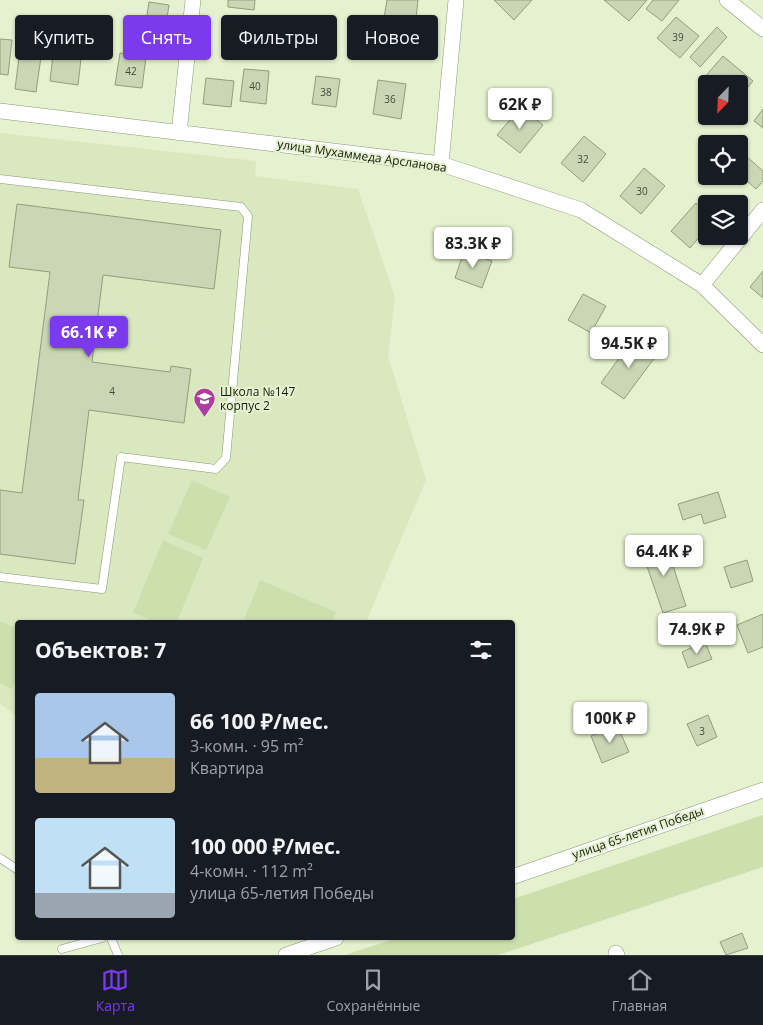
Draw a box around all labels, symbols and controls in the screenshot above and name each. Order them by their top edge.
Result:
chip: Купить [15,15,113,60]
chip: Снять [123,15,211,60]
chip: Фильтры [221,15,337,60]
chip: Новое [347,15,438,60]
house number: 39 [672,30,684,44]
house number: 42 [125,64,137,78]
north arrow [698,75,748,125]
map controls [698,75,748,245]
house number: 40 [249,79,261,93]
house number: 38 [320,85,332,99]
pin: 62K ₽ [485,88,555,130]
house number: 36 [384,92,396,106]
text: 62K ₽ [499,93,541,115]
street label: улица Мухаммеда Арсланова [276,135,448,176]
button: locate [698,135,748,185]
house number: 32 [577,152,589,166]
house number: 30 [636,184,648,198]
button: layers [698,195,748,245]
pin: 83.3K ₽ [427,226,519,269]
text: 83.3K ₽ [445,232,501,254]
pin: 66.1K ₽ [43,316,135,358]
text: 66.1K ₽ [61,321,117,343]
pin: 94.5K ₽ [583,326,675,369]
text: 94.5K ₽ [601,332,657,354]
place label: Школа №147 корпус 2 [220,383,295,414]
house number: 4 [109,384,115,398]
school or university icon: Школа №147 корпус 2 [192,387,216,418]
pin: 64.4K ₽ [618,534,710,577]
text: 64.4K ₽ [636,540,692,562]
pin: 74.9K ₽ [651,612,743,655]
text: 74.9K ₽ [669,618,725,640]
text: Объектов: 7 [35,636,166,664]
icon: filters [467,636,495,664]
pin: 100K ₽ [569,702,651,744]
text: 66 100 ₽/мес. [190,707,329,735]
text: 100K ₽ [584,707,636,729]
icon: home [75,713,135,773]
house number: 3 [699,724,705,738]
text: 3-комн. · 95 m² [190,735,304,757]
text: Квартира [190,757,264,779]
street label: улица 65-летия Победы [570,802,706,863]
text: 100 000 ₽/мес. [190,832,341,860]
icon: home [75,838,135,898]
text: 4-комн. · 112 m² [190,860,313,882]
text: улица 65-летия Победы [190,882,374,904]
tab: Карта [96,966,135,1015]
tab: Сохранённые [326,966,420,1015]
tab: Главная [612,966,667,1015]

